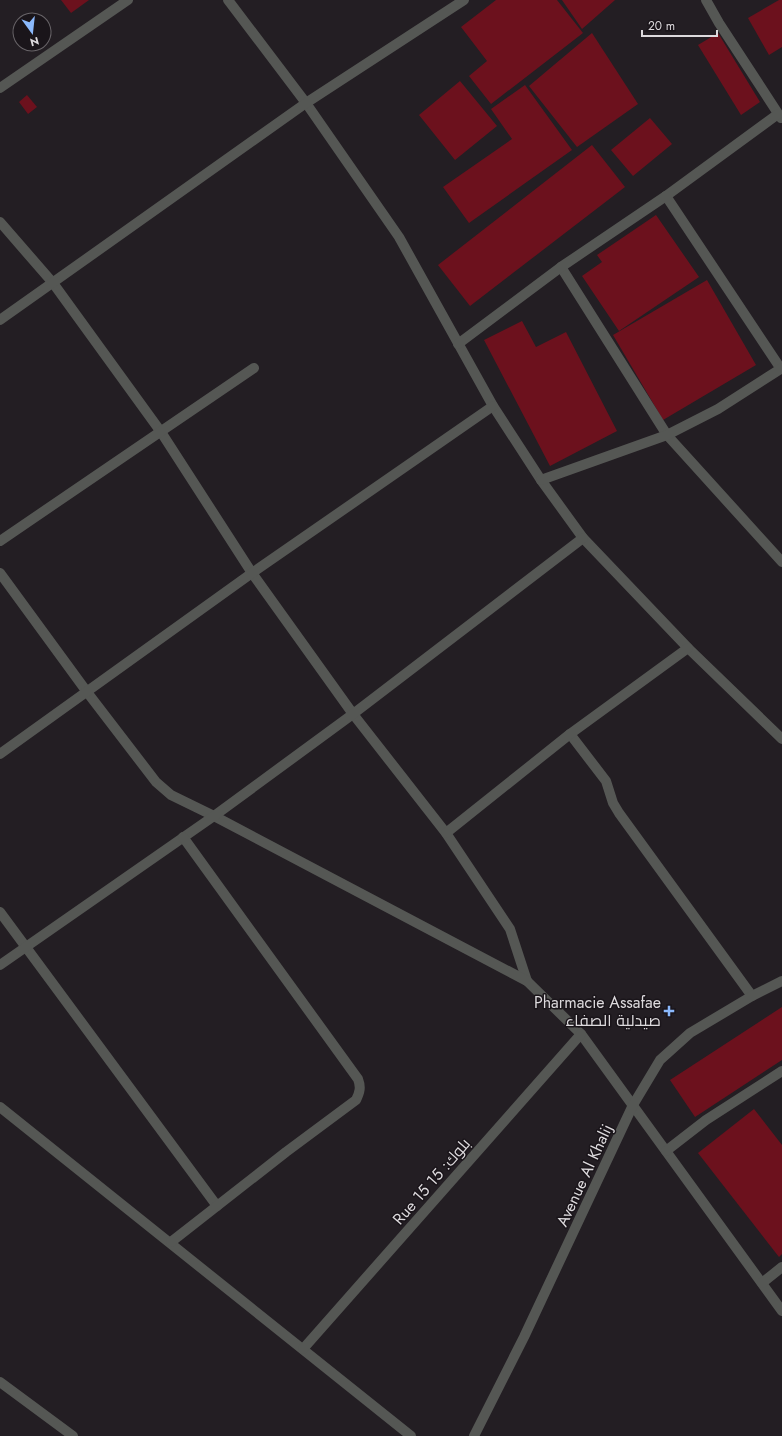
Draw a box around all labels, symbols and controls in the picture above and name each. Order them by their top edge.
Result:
north arrow [12,12,52,52]
scale bar [642,12,717,38]
text: 20 m [648,17,675,35]
text: N [28,33,41,51]
place label: Pharmacie Assafae صيدلية الصفاء [534,991,661,1032]
marker: Pharmacie Assafae صيدلية الصفاء [664,1006,674,1016]
street label: Avenue Al Khalij [551,1120,618,1230]
street label: Rue 15 بلوك: 15 [387,1133,476,1230]

